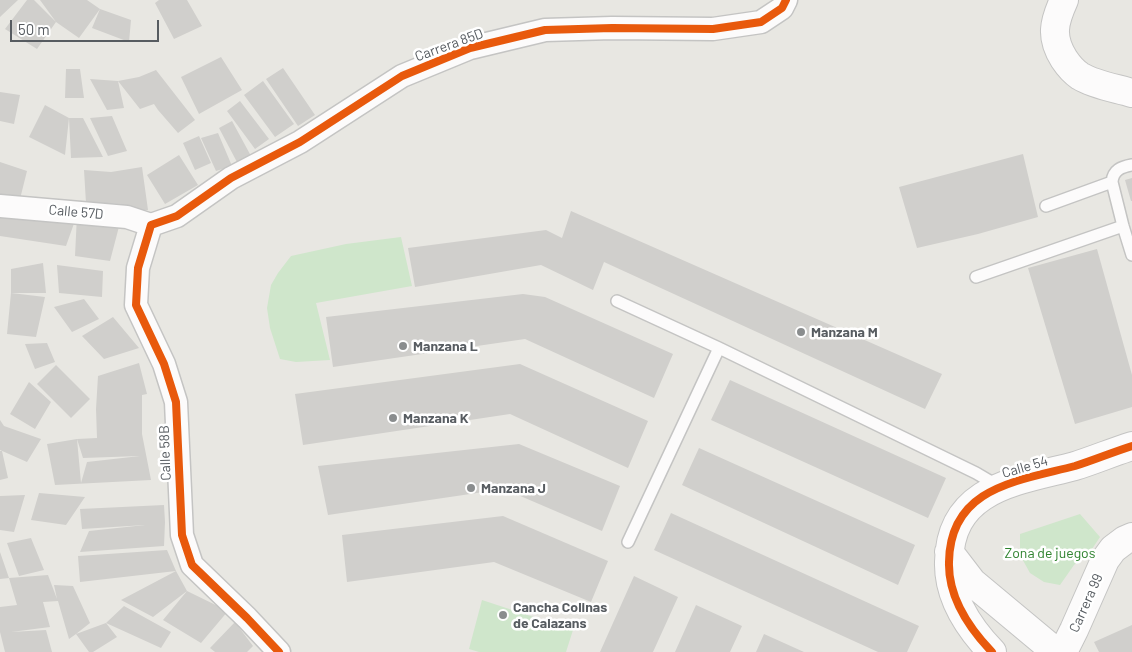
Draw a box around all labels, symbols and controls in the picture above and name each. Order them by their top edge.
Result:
scale bar [12,10,161,42]
text: 50 m [18,20,50,38]
street label: Carrera 85D [413,25,485,65]
street label: Calle 57D [48,201,104,223]
place label: Manzana M [811,324,878,340]
marker: Manzana M [795,326,807,338]
place label: Manzana L [413,338,478,354]
marker: Manzana L [397,340,409,352]
place label: Manzana K [403,410,469,426]
marker: Manzana K [387,412,399,424]
street label: Calle 58B [156,425,174,481]
street label: Calle 54 [1000,452,1050,482]
place label: Manzana J [481,480,546,496]
marker: Manzana J [465,482,477,494]
park label: Zona de juegos [1005,545,1095,561]
street label: Carrera 99 [1066,571,1106,635]
place label: Cancha Colinas de Calazans [513,599,607,632]
marker: Cancha Colinas de Calazans [497,609,509,621]

